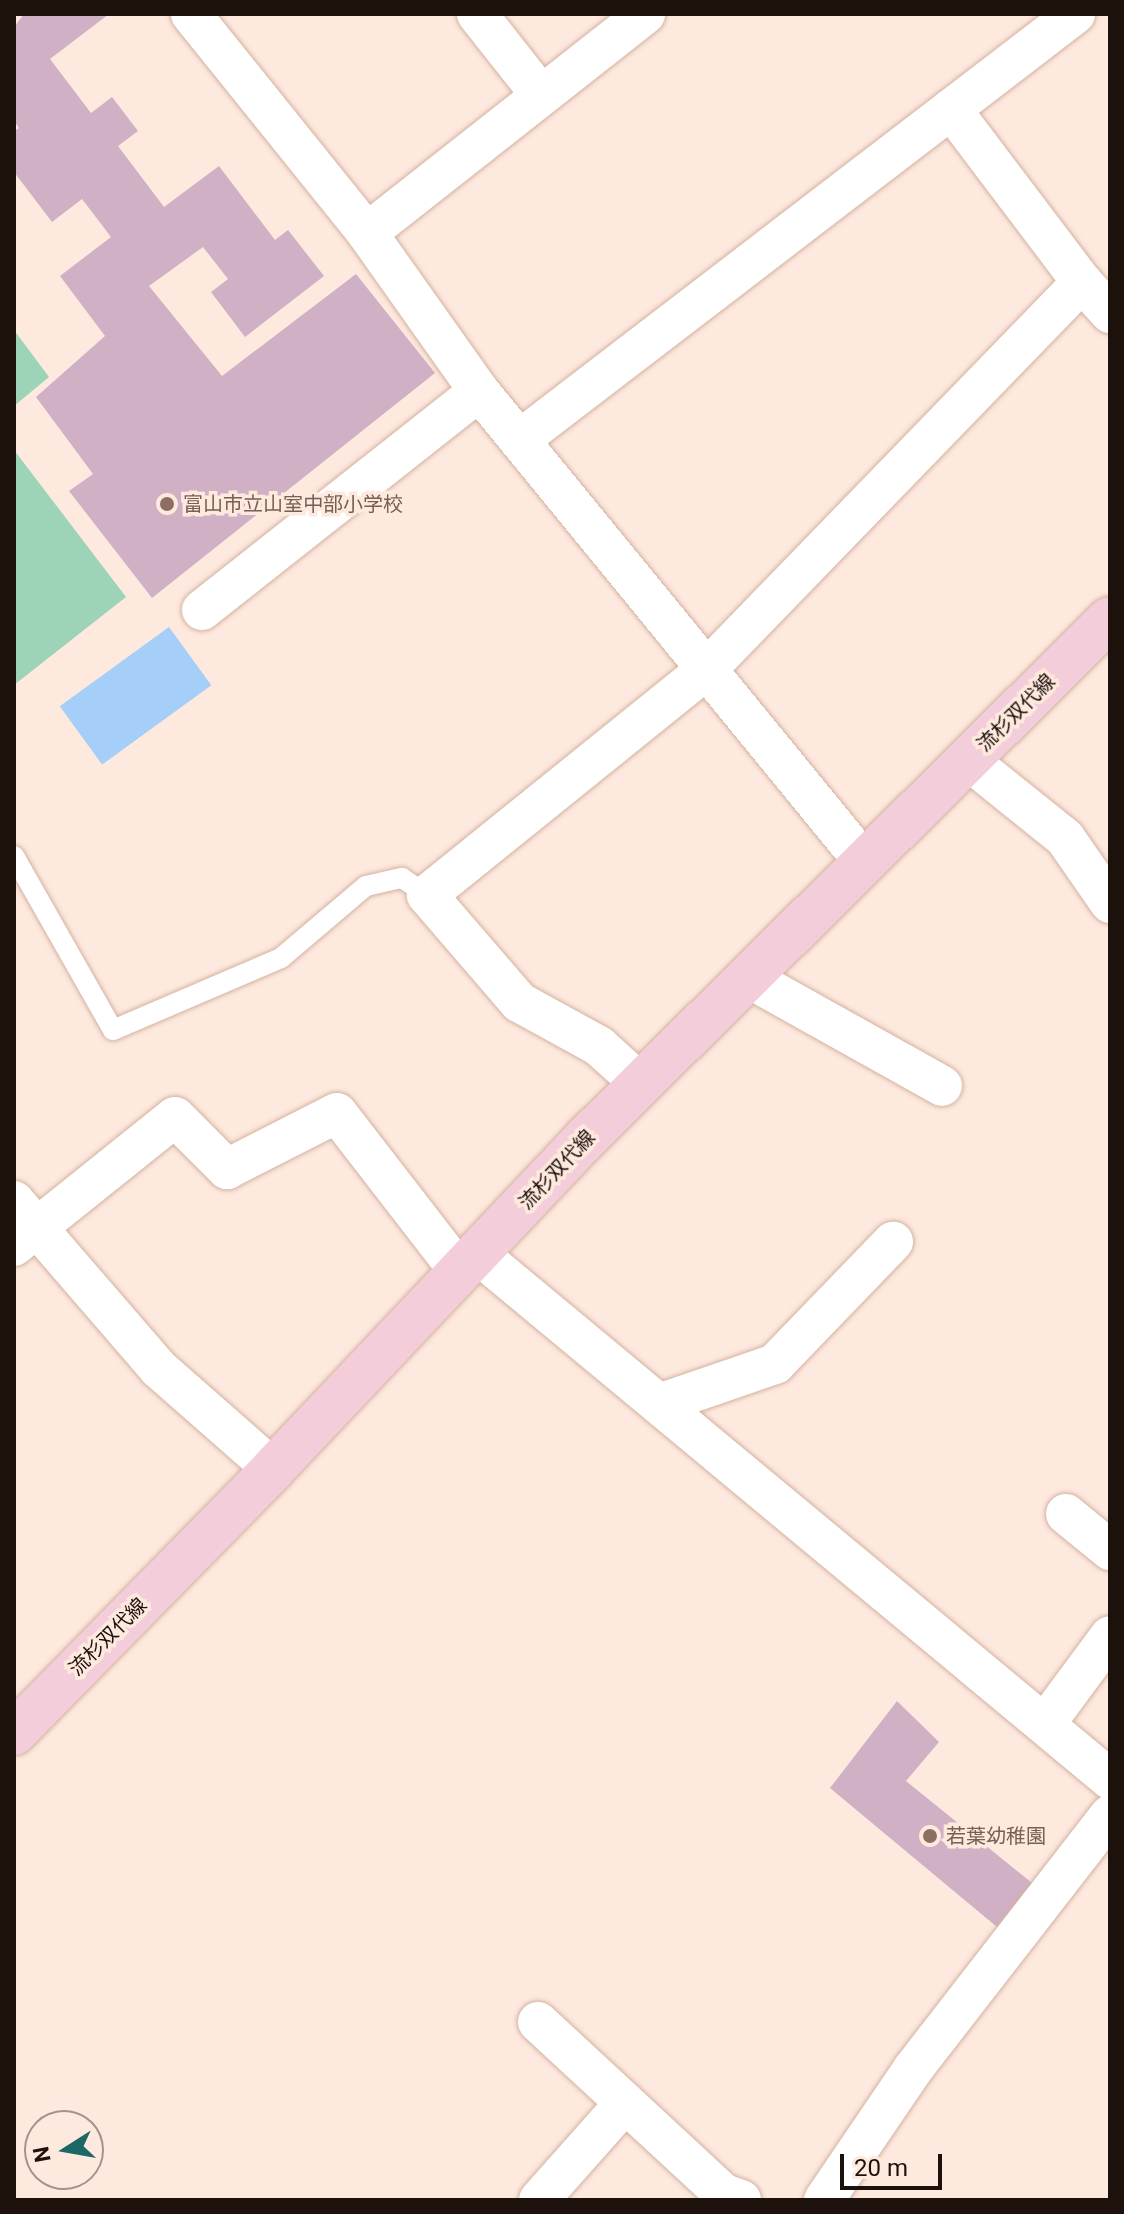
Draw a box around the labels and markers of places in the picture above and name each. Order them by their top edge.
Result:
place label: 富山市立山室中部小学校 [183,492,403,516]
marker: 富山市立山室中部小学校 [158,495,176,513]
place label: 若葉幼稚園 [946,1824,1046,1848]
marker: 若葉幼稚園 [921,1827,939,1845]

